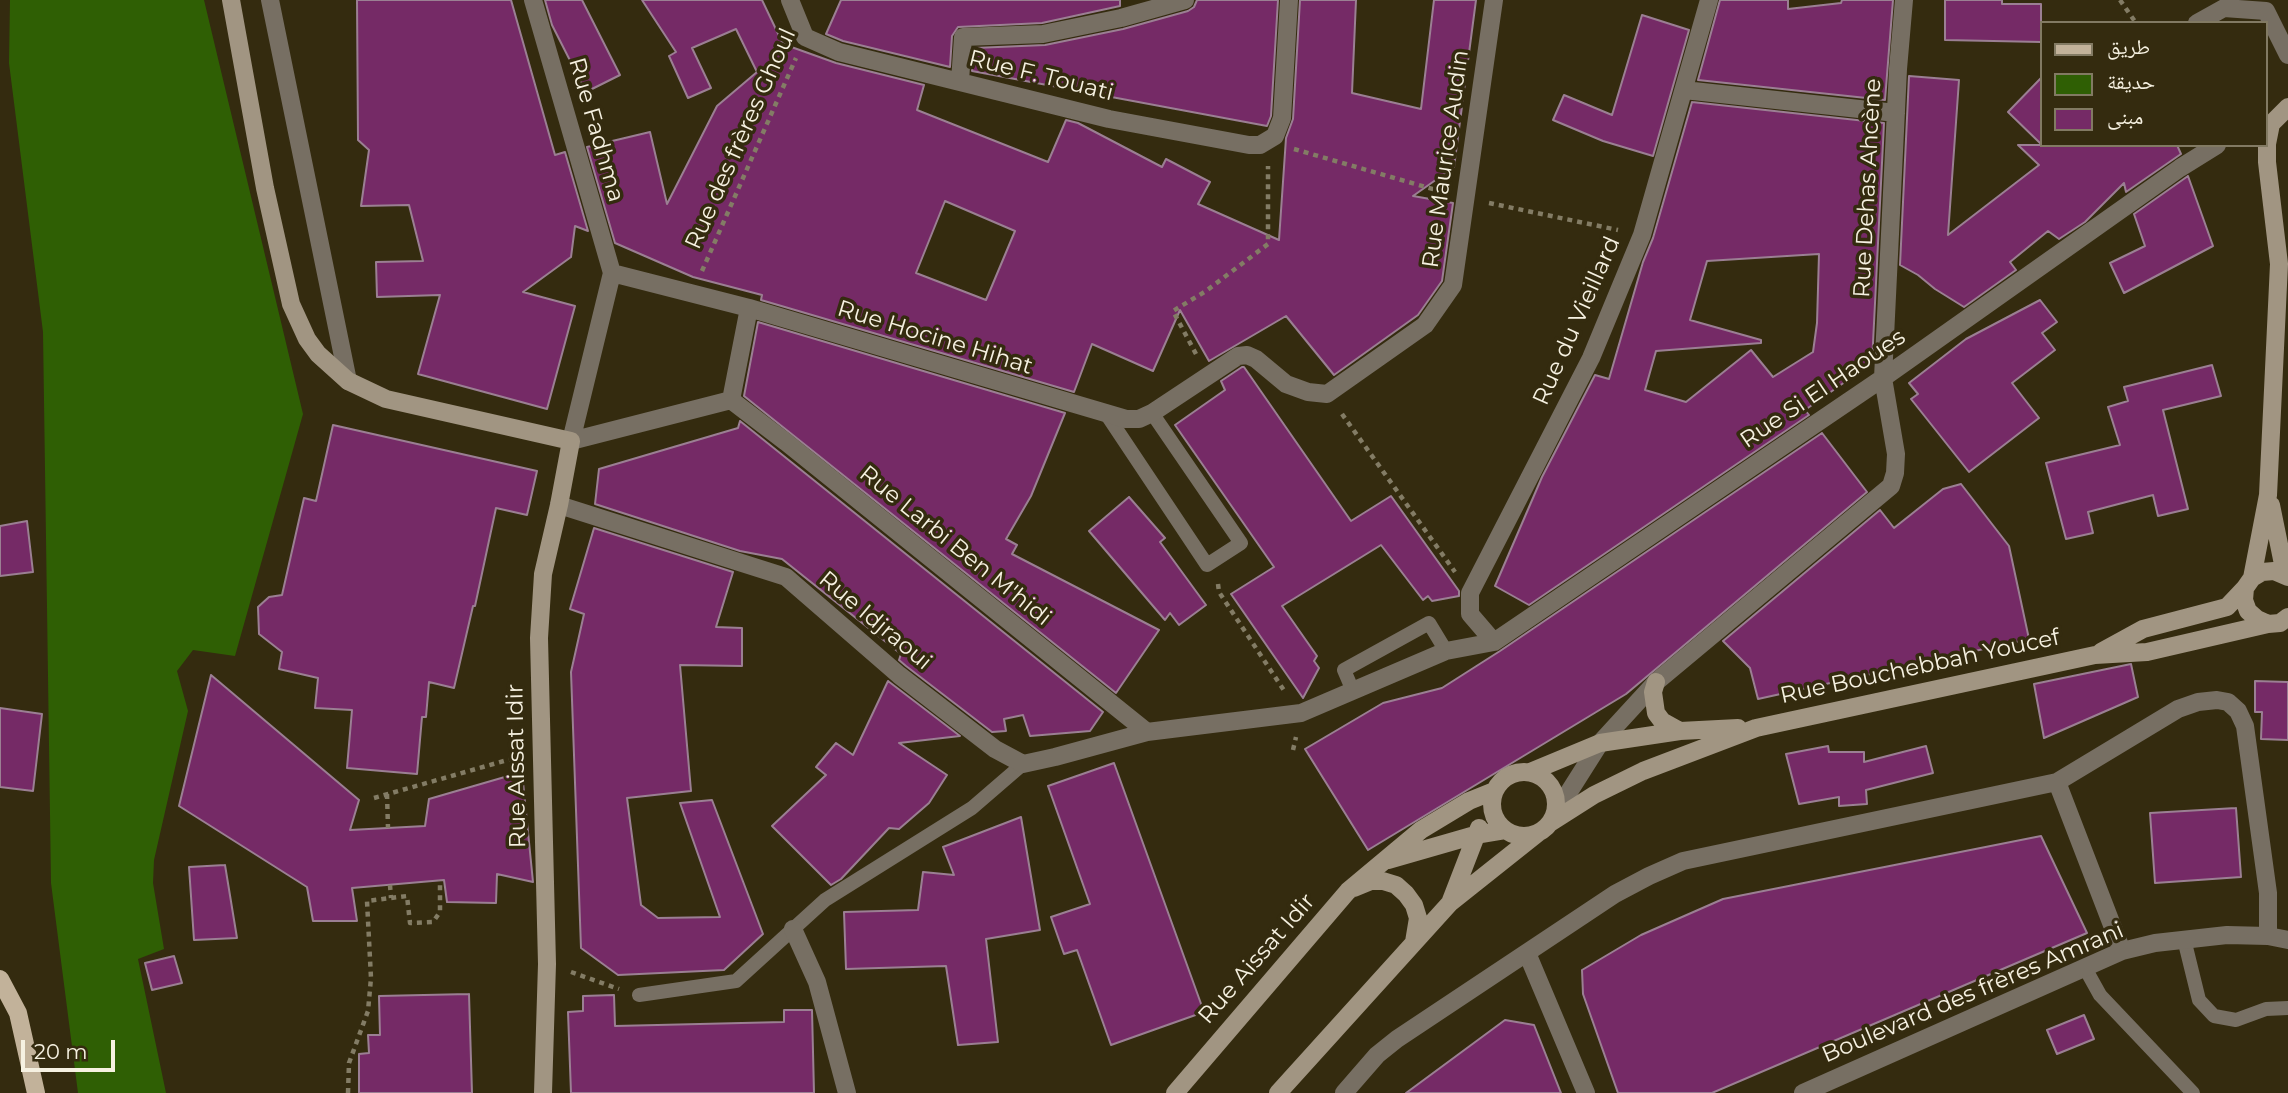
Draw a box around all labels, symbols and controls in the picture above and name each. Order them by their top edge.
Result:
legend [2039,21,2267,147]
street label: Rue des frères Ghoul [680,24,802,254]
text: طريق [2107,34,2150,59]
street label: Rue F. Touati [966,45,1116,107]
street label: Rue Maurice Audin [1417,48,1475,270]
street label: Rue Fadhma [562,55,630,205]
text: حديقة [2107,69,2155,94]
street label: Rue Dehas Ahcène [1848,78,1888,298]
text: مبنى [2107,104,2143,129]
street label: Rue du Vieillard [1527,233,1627,409]
street label: Rue Hocine Hihat [834,295,1036,381]
street label: Rue Si El Haoues [1735,324,1911,454]
street label: Rue Larbi Ben M'hidi [853,460,1057,632]
street label: Rue Idjraoui [813,566,937,676]
street label: Rue Bouchebbah Youcef [1778,624,2062,710]
street label: Rue Aissat Idir [502,684,532,848]
street label: Rue Aissat Idir [1193,888,1321,1030]
street label: Boulevard des frères Amrani [1818,917,2128,1069]
scale bar [24,1026,119,1070]
text: 20 m [34,1039,88,1064]

